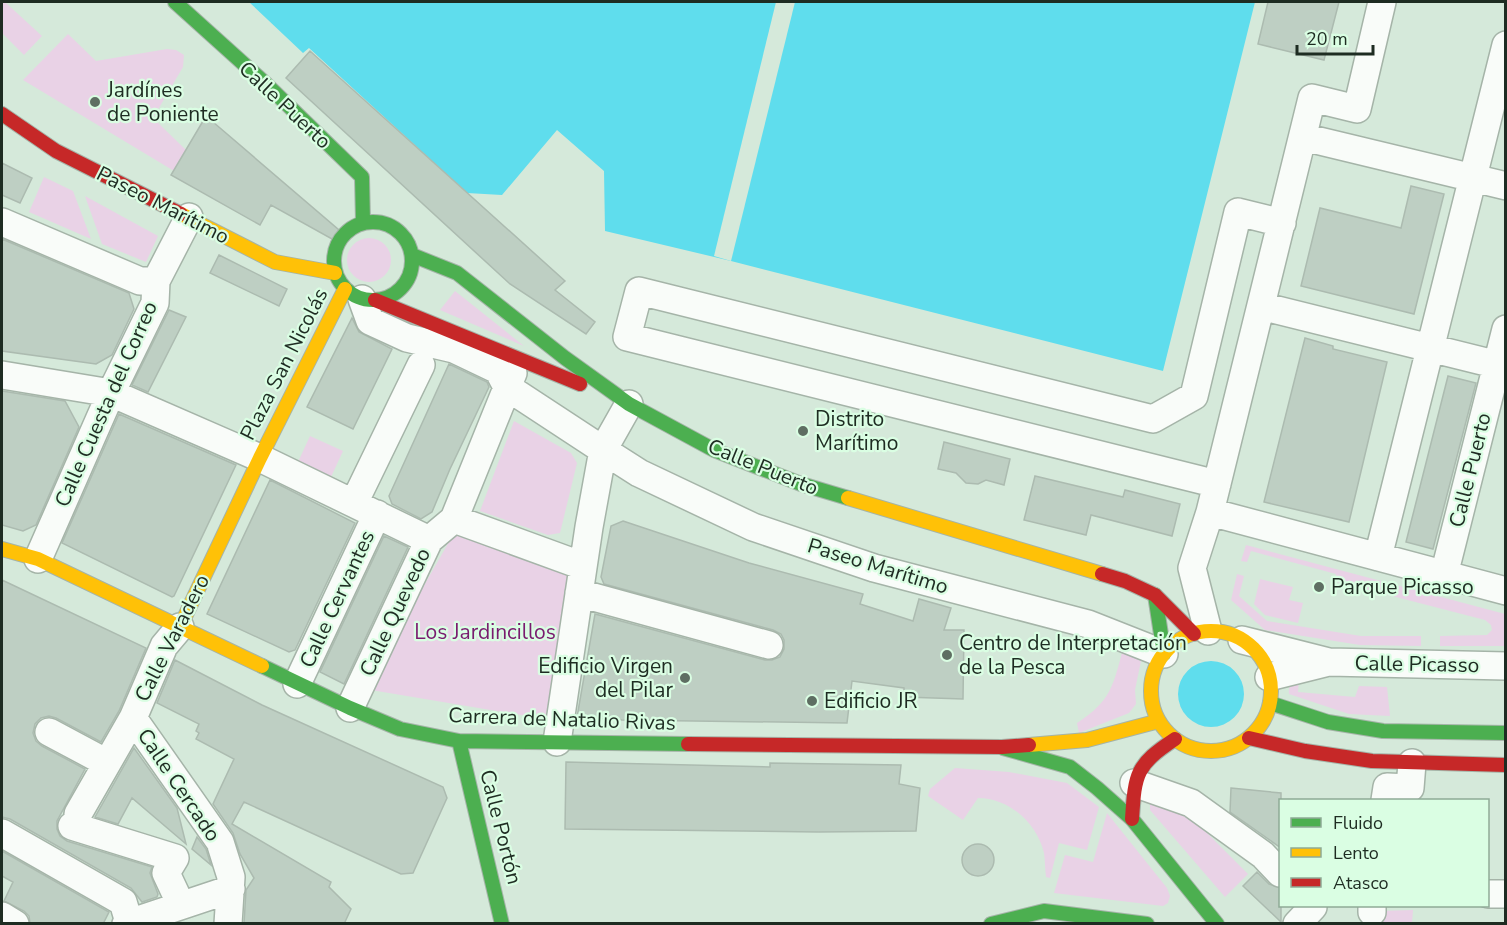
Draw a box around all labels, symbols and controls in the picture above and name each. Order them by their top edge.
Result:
scale bar [1297,18,1374,56]
text: 20 m [1306,27,1348,51]
street label: Calle Puerto [233,55,337,155]
place label: Jardínes de Poniente [106,76,219,128]
marker: Jardínes de Poniente [88,95,102,109]
street label: Paseo Marítimo [92,159,234,251]
street label: Plaza San Nicolás [234,283,334,445]
street label: Calle Cuesta del Correo [48,297,164,511]
place label: Distrito Marítimo [815,405,898,457]
street label: Calle Puerto [1442,410,1498,530]
marker: Distrito Marítimo [796,424,810,438]
street label: Calle Puerto [704,432,822,502]
street label: Calle Cervantes [293,526,381,672]
street label: Paseo Marítimo [804,531,952,601]
street label: Calle Quevedo [353,543,437,681]
street label: Calle Varadero [128,570,216,706]
place label: Parque Picasso [1331,573,1474,601]
marker: Parque Picasso [1312,580,1326,594]
park label: Los Jardincillos [414,618,556,646]
place label: Centro de Interpretación de la Pesca [959,629,1187,681]
marker: Centro de Interpretación de la Pesca [940,648,954,662]
street label: Calle Picasso [1354,649,1480,679]
place label: Edificio Virgen del Pilar [538,652,673,704]
marker: Edificio Virgen del Pilar [678,671,692,685]
place label: Edificio JR [824,687,918,715]
marker: Edificio JR [805,694,819,708]
street label: Carrera de Natalio Rivas [448,701,676,737]
street label: Calle Cercado [131,723,227,847]
street label: Calle Portón [473,767,529,887]
legend [1279,799,1489,907]
text: Fluido [1333,811,1383,835]
text: Lento [1333,841,1379,865]
text: Atasco [1333,871,1389,895]

